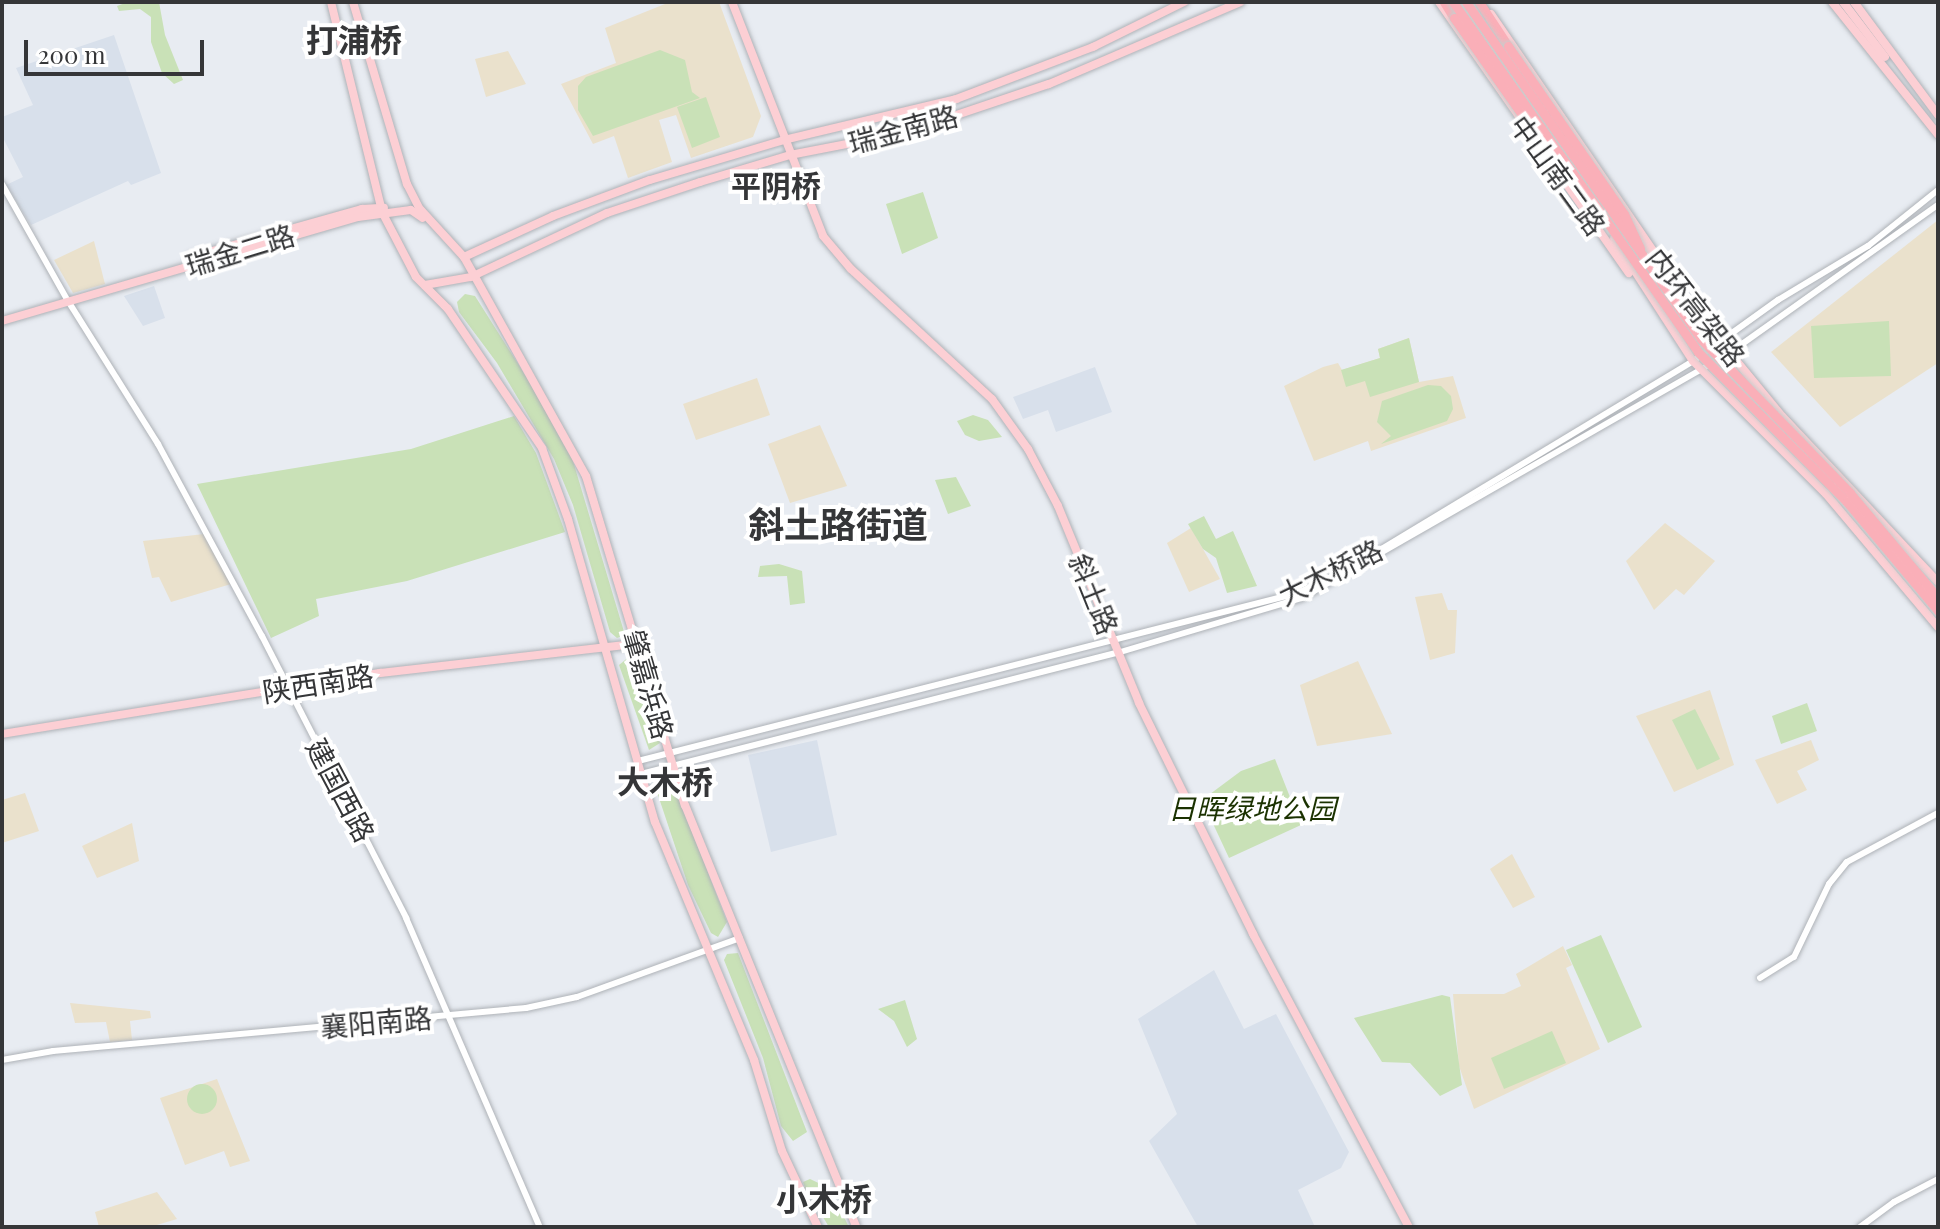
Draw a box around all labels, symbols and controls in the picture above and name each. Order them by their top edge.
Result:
district label: 打浦桥 [306,20,402,58]
scale bar [28,24,208,74]
text: 200 m [38,38,106,70]
street label: 瑞金南路 [845,98,961,160]
street label: 中山南二路 [1503,108,1613,242]
district label: 平阴桥 [731,167,821,203]
street label: 瑞金二路 [182,218,298,282]
street label: 内环高架路 [1640,241,1752,373]
district label: 斜土路街道 [748,502,928,546]
street label: 大木桥路 [1272,532,1388,612]
street label: 斜土路 [1063,549,1125,639]
street label: 肇嘉浜路 [617,626,681,742]
street label: 陕西南路 [260,658,376,708]
street label: 建国西路 [300,733,382,847]
district label: 大木桥 [617,762,713,800]
park label: 日晖绿地公园 [1168,791,1336,825]
street label: 襄阳南路 [319,1000,433,1044]
district label: 小木桥 [776,1179,872,1217]

